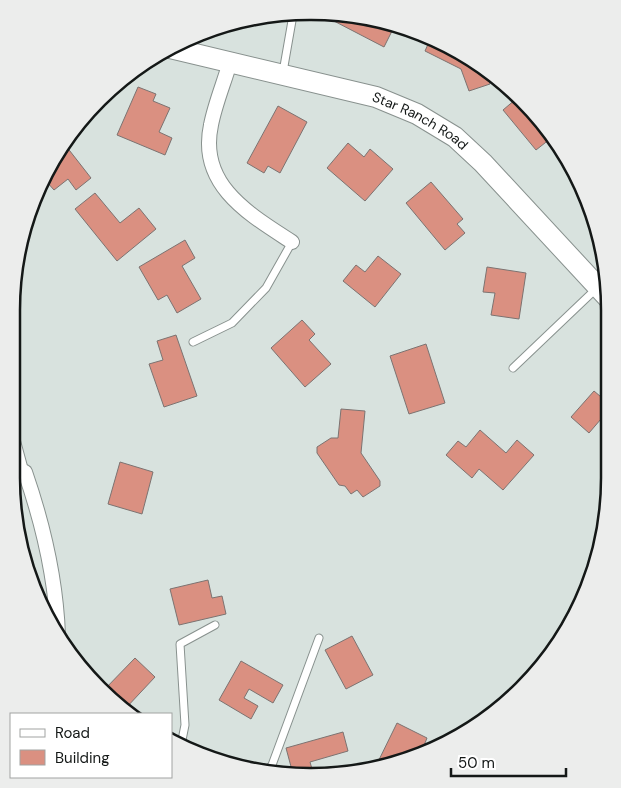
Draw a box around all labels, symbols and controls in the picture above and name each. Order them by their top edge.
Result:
street label: Star Ranch Road [370,88,472,154]
legend [10,713,172,778]
text: Road [55,723,90,743]
scale bar [451,746,566,778]
text: Building [55,748,110,768]
text: 50 m [458,753,495,773]

